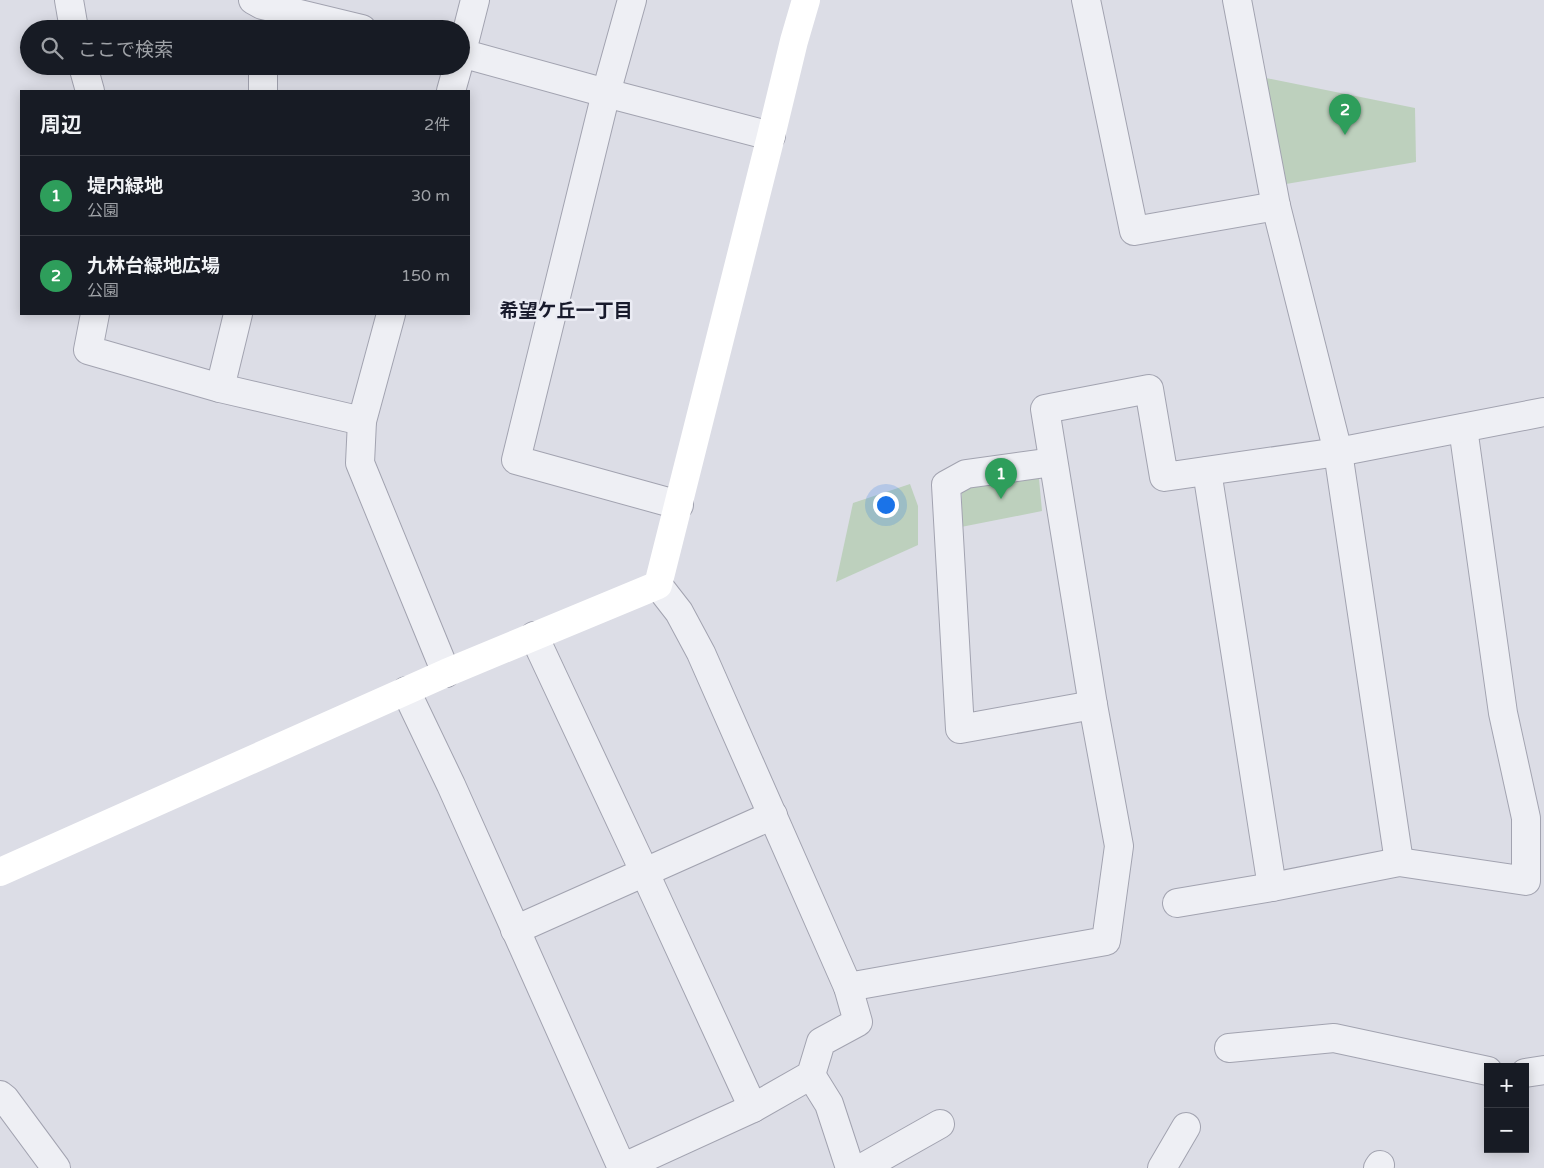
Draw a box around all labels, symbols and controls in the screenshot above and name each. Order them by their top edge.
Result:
search box [20,20,470,75]
icon: search [38,34,66,62]
text: ここで検索 [78,39,173,61]
pin: 2 [1329,94,1361,135]
text: 周辺 [40,113,82,138]
text: 2件 [424,115,450,135]
text: 堤内緑地 [87,175,163,197]
text: 1 [51,186,61,206]
text: 30 m [411,186,450,206]
text: 公園 [87,201,119,221]
text: 九林台緑地広場 [87,255,220,277]
text: 2 [51,266,61,286]
text: 150 m [401,266,450,286]
text: 公園 [87,281,119,301]
district label: 希望ケ丘一丁目 [499,300,633,322]
pin: 1 [985,458,1017,499]
your location [873,492,899,518]
map controls [1484,1063,1529,1153]
button: + [1484,1063,1529,1108]
button: − [1484,1108,1529,1153]

